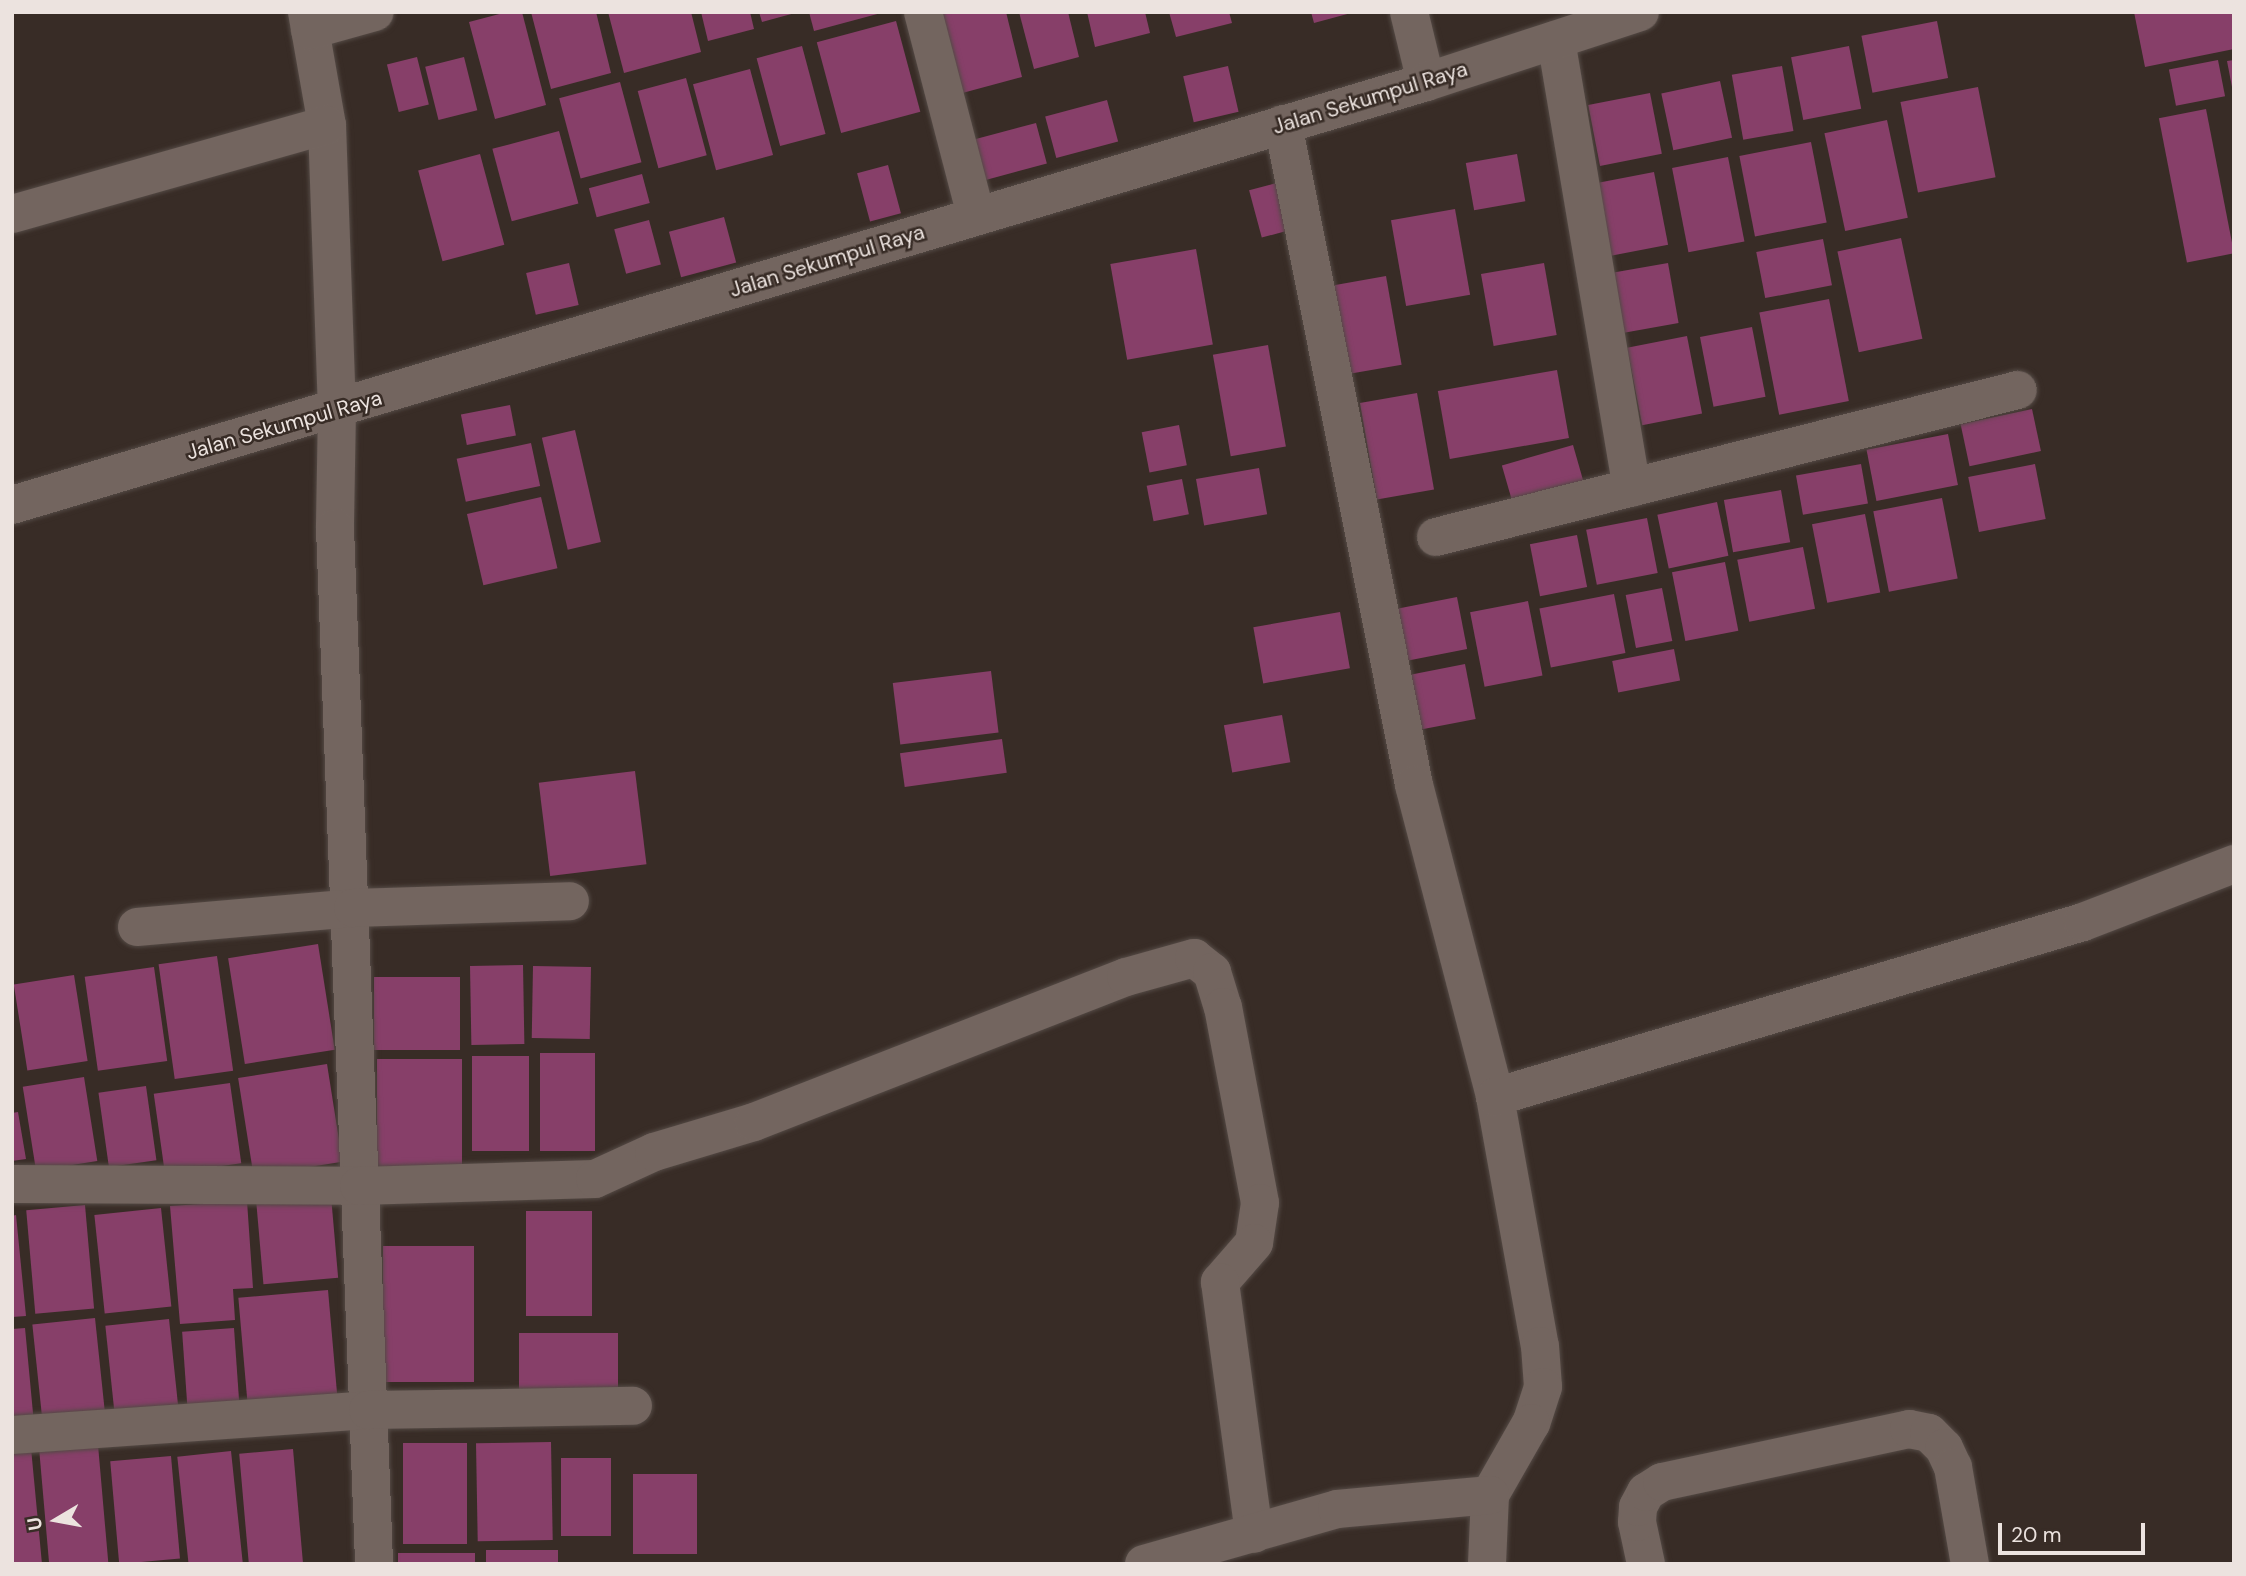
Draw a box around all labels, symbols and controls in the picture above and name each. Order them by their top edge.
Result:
street label: Jalan Sekumpul Raya [1270,56,1470,140]
street label: Jalan Sekumpul Raya [727,219,927,303]
street label: Jalan Sekumpul Raya [183,385,385,465]
north arrow [21,1485,91,1555]
scale bar [2001,1510,2148,1554]
text: U [21,1515,48,1532]
text: 20 m [2011,1521,2062,1549]

